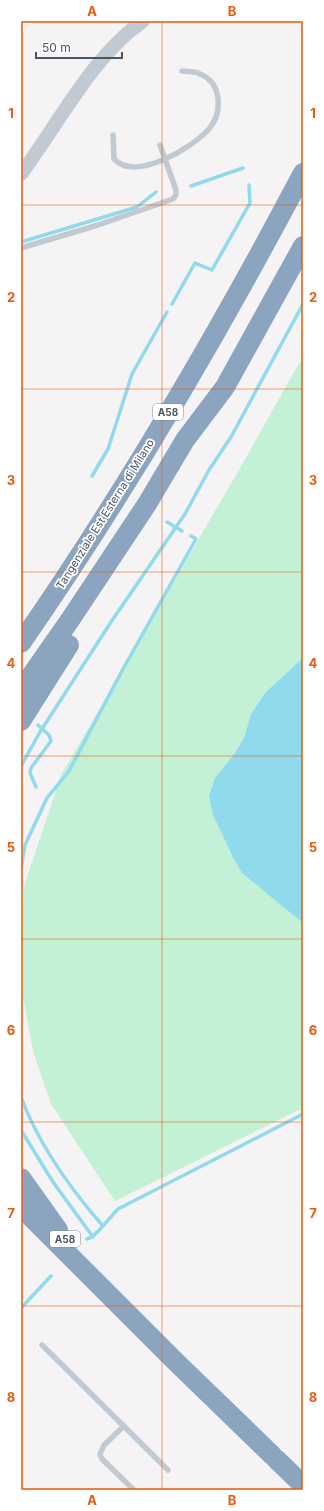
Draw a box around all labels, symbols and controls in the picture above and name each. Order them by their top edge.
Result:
text: A [87,3,97,19]
text: B [228,3,237,19]
scale bar [36,34,122,60]
text: 50 m [42,40,71,55]
text: 1 [8,105,14,121]
text: 1 [310,105,316,121]
text: 2 [7,289,15,305]
text: 2 [309,289,317,305]
road number: A58 [153,404,183,420]
street label: Tangenziale Est Esterna di Milano [53,436,157,592]
text: 3 [7,472,15,488]
text: 3 [309,472,317,488]
text: 4 [7,655,16,671]
text: 4 [309,655,318,671]
text: 5 [7,839,15,855]
text: 5 [309,839,317,855]
text: 6 [7,1022,15,1038]
text: 6 [309,1022,317,1038]
text: 7 [7,1205,15,1221]
text: 7 [309,1205,317,1221]
road number: A58 [50,1231,80,1247]
text: 8 [7,1389,15,1405]
text: 8 [309,1389,317,1405]
text: A [87,1492,97,1508]
text: B [228,1492,237,1508]

